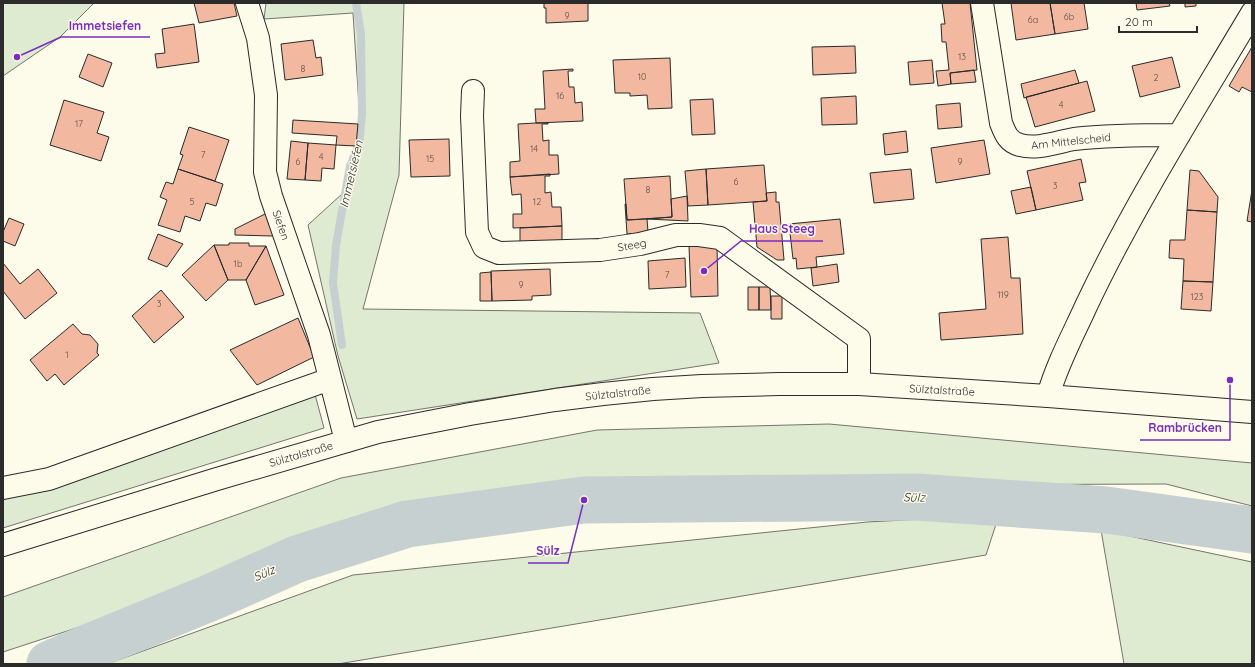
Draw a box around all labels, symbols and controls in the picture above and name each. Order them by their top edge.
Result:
scale bar [1119,8,1197,34]
house number: 9 [564,10,570,21]
house number: 6b [1064,11,1075,22]
callout: Immetsiefen [61,13,150,37]
house number: 6a [1028,14,1038,25]
text: 20 m [1125,14,1153,29]
text: Immetsiefen [69,18,141,33]
house number: 13 [958,51,966,62]
house number: 8 [301,63,306,74]
house number: 10 [638,71,646,82]
house number: 2 [1154,72,1159,83]
house number: 16 [556,90,564,101]
house number: 4 [1059,99,1064,110]
house number: 17 [75,118,83,129]
street label: Am Mittelscheid [1030,130,1112,152]
water label: Immetsiefen [336,138,366,209]
house number: 14 [530,143,538,154]
house number: 7 [201,149,206,160]
house number: 4 [319,151,324,162]
house number: 15 [426,153,434,164]
house number: 6 [296,156,301,167]
house number: 9 [957,156,963,167]
house number: 6 [734,176,739,187]
house number: 3 [1053,180,1058,191]
house number: 8 [646,184,651,195]
house number: 5 [190,196,195,207]
house number: 12 [533,196,541,207]
street label: Siefen [269,208,293,242]
callout: Haus Steeg [741,217,823,241]
text: Haus Steeg [749,221,815,236]
street label: Steeg [616,236,648,254]
house number: 1b [234,258,243,269]
house number: 7 [665,269,670,280]
house number: 9 [518,279,524,290]
house number: 119 [997,289,1009,300]
house number: 123 [1190,291,1204,302]
house number: 3 [157,298,162,309]
house number: 1 [65,349,69,360]
street label: Sülztalstraße [909,381,975,399]
street label: Sülztalstraße [585,383,651,403]
callout: Rambrücken [1140,416,1230,440]
text: Rambrücken [1148,420,1222,435]
street label: Sülztalstraße [267,438,335,470]
water label: Sülz [903,489,926,505]
callout: Sülz [528,539,568,563]
text: Sülz [536,543,560,558]
water label: Sülz [251,561,278,584]

